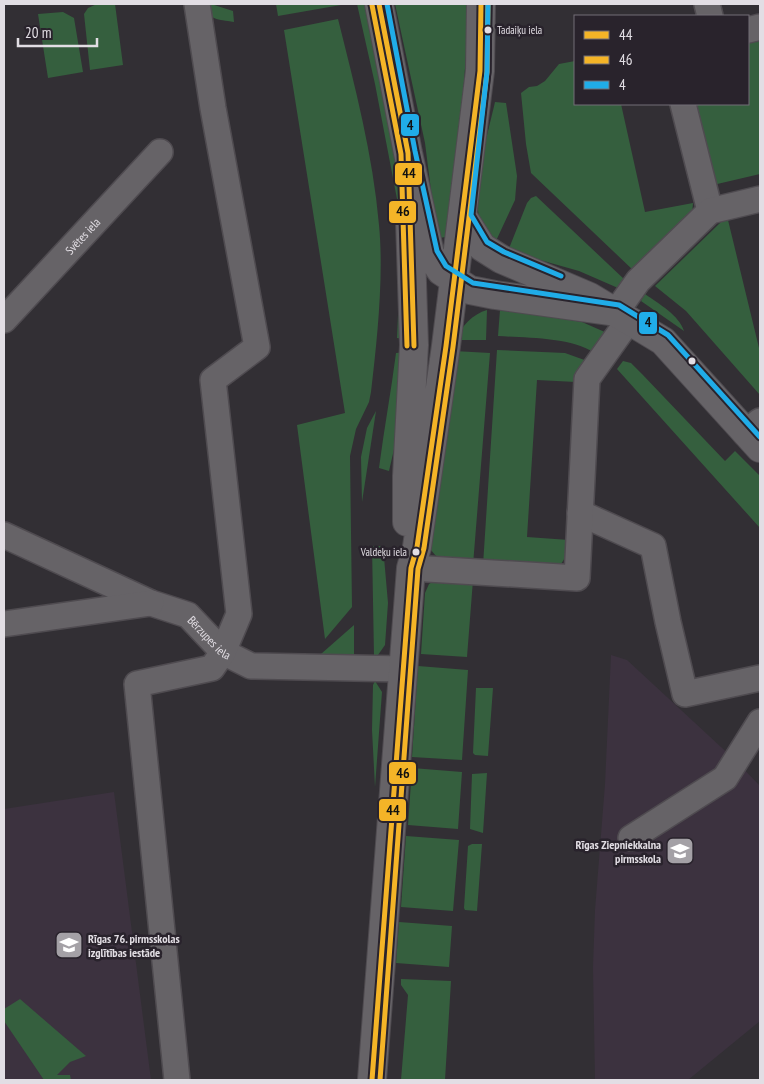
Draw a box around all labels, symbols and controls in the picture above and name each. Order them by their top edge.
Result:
scale bar [18,15,96,47]
legend [574,15,749,105]
text: 20 m [25,23,51,42]
place label: Tadaiķu iela [497,23,542,37]
marker: Tadaiķu iela [483,25,493,35]
text: 44 [619,25,633,44]
text: 46 [619,50,633,69]
text: 4 [619,75,626,94]
line badge: 4 [400,113,420,137]
text: 4 [407,116,414,134]
line badge: 44 [394,162,423,186]
text: 44 [402,164,416,182]
line badge: 46 [388,200,417,224]
text: 46 [396,202,410,220]
street label: Svētes iela [62,214,103,257]
line badge: 4 [638,311,658,335]
text: 4 [645,313,652,331]
unlabelled marker [687,356,697,366]
place label: Valdeķu iela [360,545,407,559]
marker: Valdeķu iela [411,547,421,557]
street label: Bērzupes iela [185,612,234,662]
line badge: 46 [388,761,417,785]
text: 46 [396,764,410,782]
line badge: 44 [378,798,407,822]
text: 44 [386,801,400,819]
school or university icon: Rīgas Ziepniekkalna pirmsskola [665,836,695,866]
place label: Rīgas Ziepniekkalna pirmsskola [576,837,661,866]
school or university icon: Rīgas 76. pirmsskolas izglītības iestāde [54,930,84,960]
place label: Rīgas 76. pirmsskolas izglītības iestāde [88,931,180,960]

